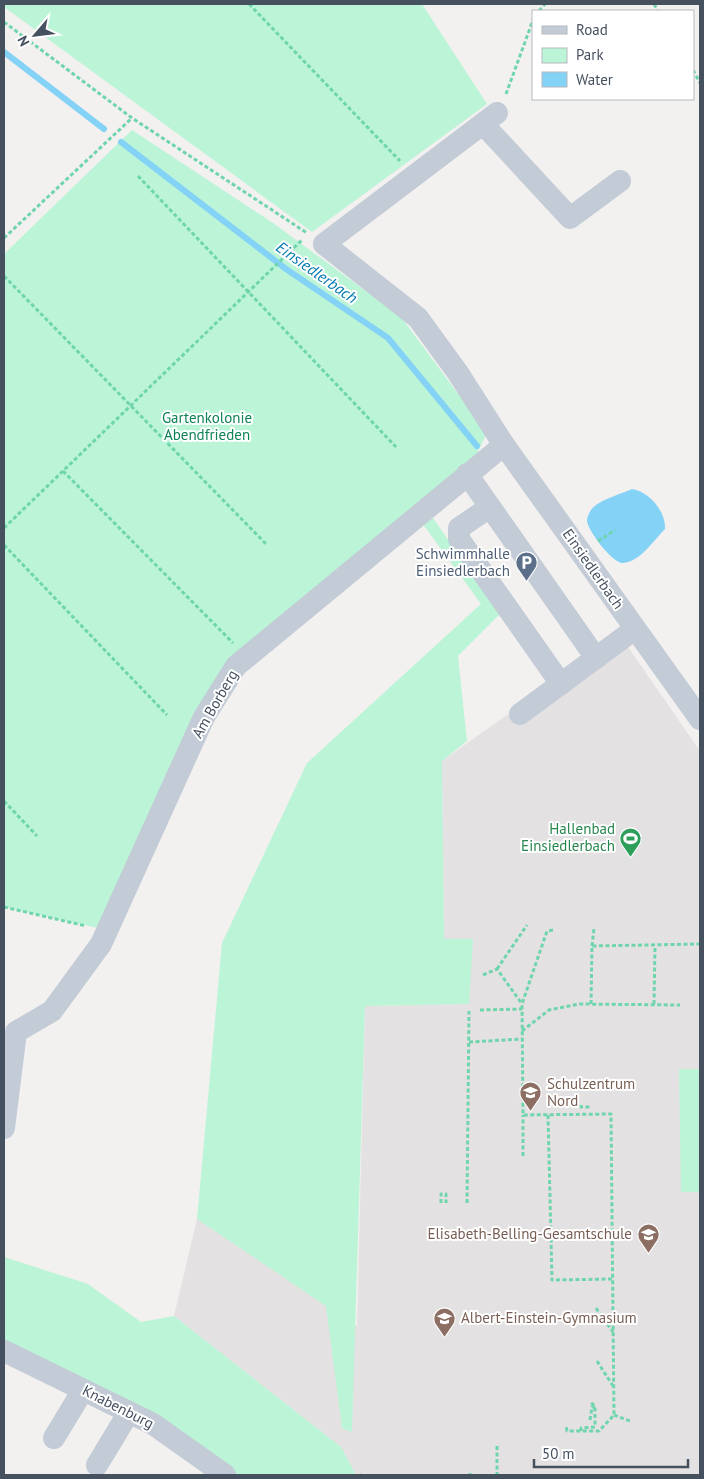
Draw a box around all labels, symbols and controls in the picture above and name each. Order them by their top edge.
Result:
north arrow [10,10,60,60]
legend [532,10,694,100]
text: Road [576,20,608,39]
text: N [13,33,34,49]
text: Park [576,45,604,64]
text: Water [576,70,613,89]
water label: Einsiedlerbach [272,237,362,307]
park label: Gartenkolonie Abendfrieden [162,408,252,444]
street label: Einsiedlerbach [559,525,628,613]
place label: Schwimmhalle Einsiedlerbach [416,544,510,580]
parking icon: Schwimmhalle Einsiedlerbach [514,551,538,582]
street label: Am Borberg [187,666,242,741]
place label: Hallenbad Einsiedlerbach [521,819,615,855]
sports icon: Hallenbad Einsiedlerbach [619,826,643,857]
place label: Schulzentrum Nord [547,1074,635,1110]
school or university icon: Schulzentrum Nord [519,1081,543,1112]
school or university icon: Elisabeth-Belling-Gesamtschule [636,1222,660,1253]
place label: Elisabeth-Belling-Gesamtschule [427,1224,632,1243]
school or university icon: Albert-Einstein-Gymnasium [433,1306,457,1337]
place label: Albert-Einstein-Gymnasium [461,1308,637,1327]
street label: Knabenburg [79,1380,157,1433]
scale bar [534,1436,688,1468]
text: 50 m [542,1444,575,1463]

